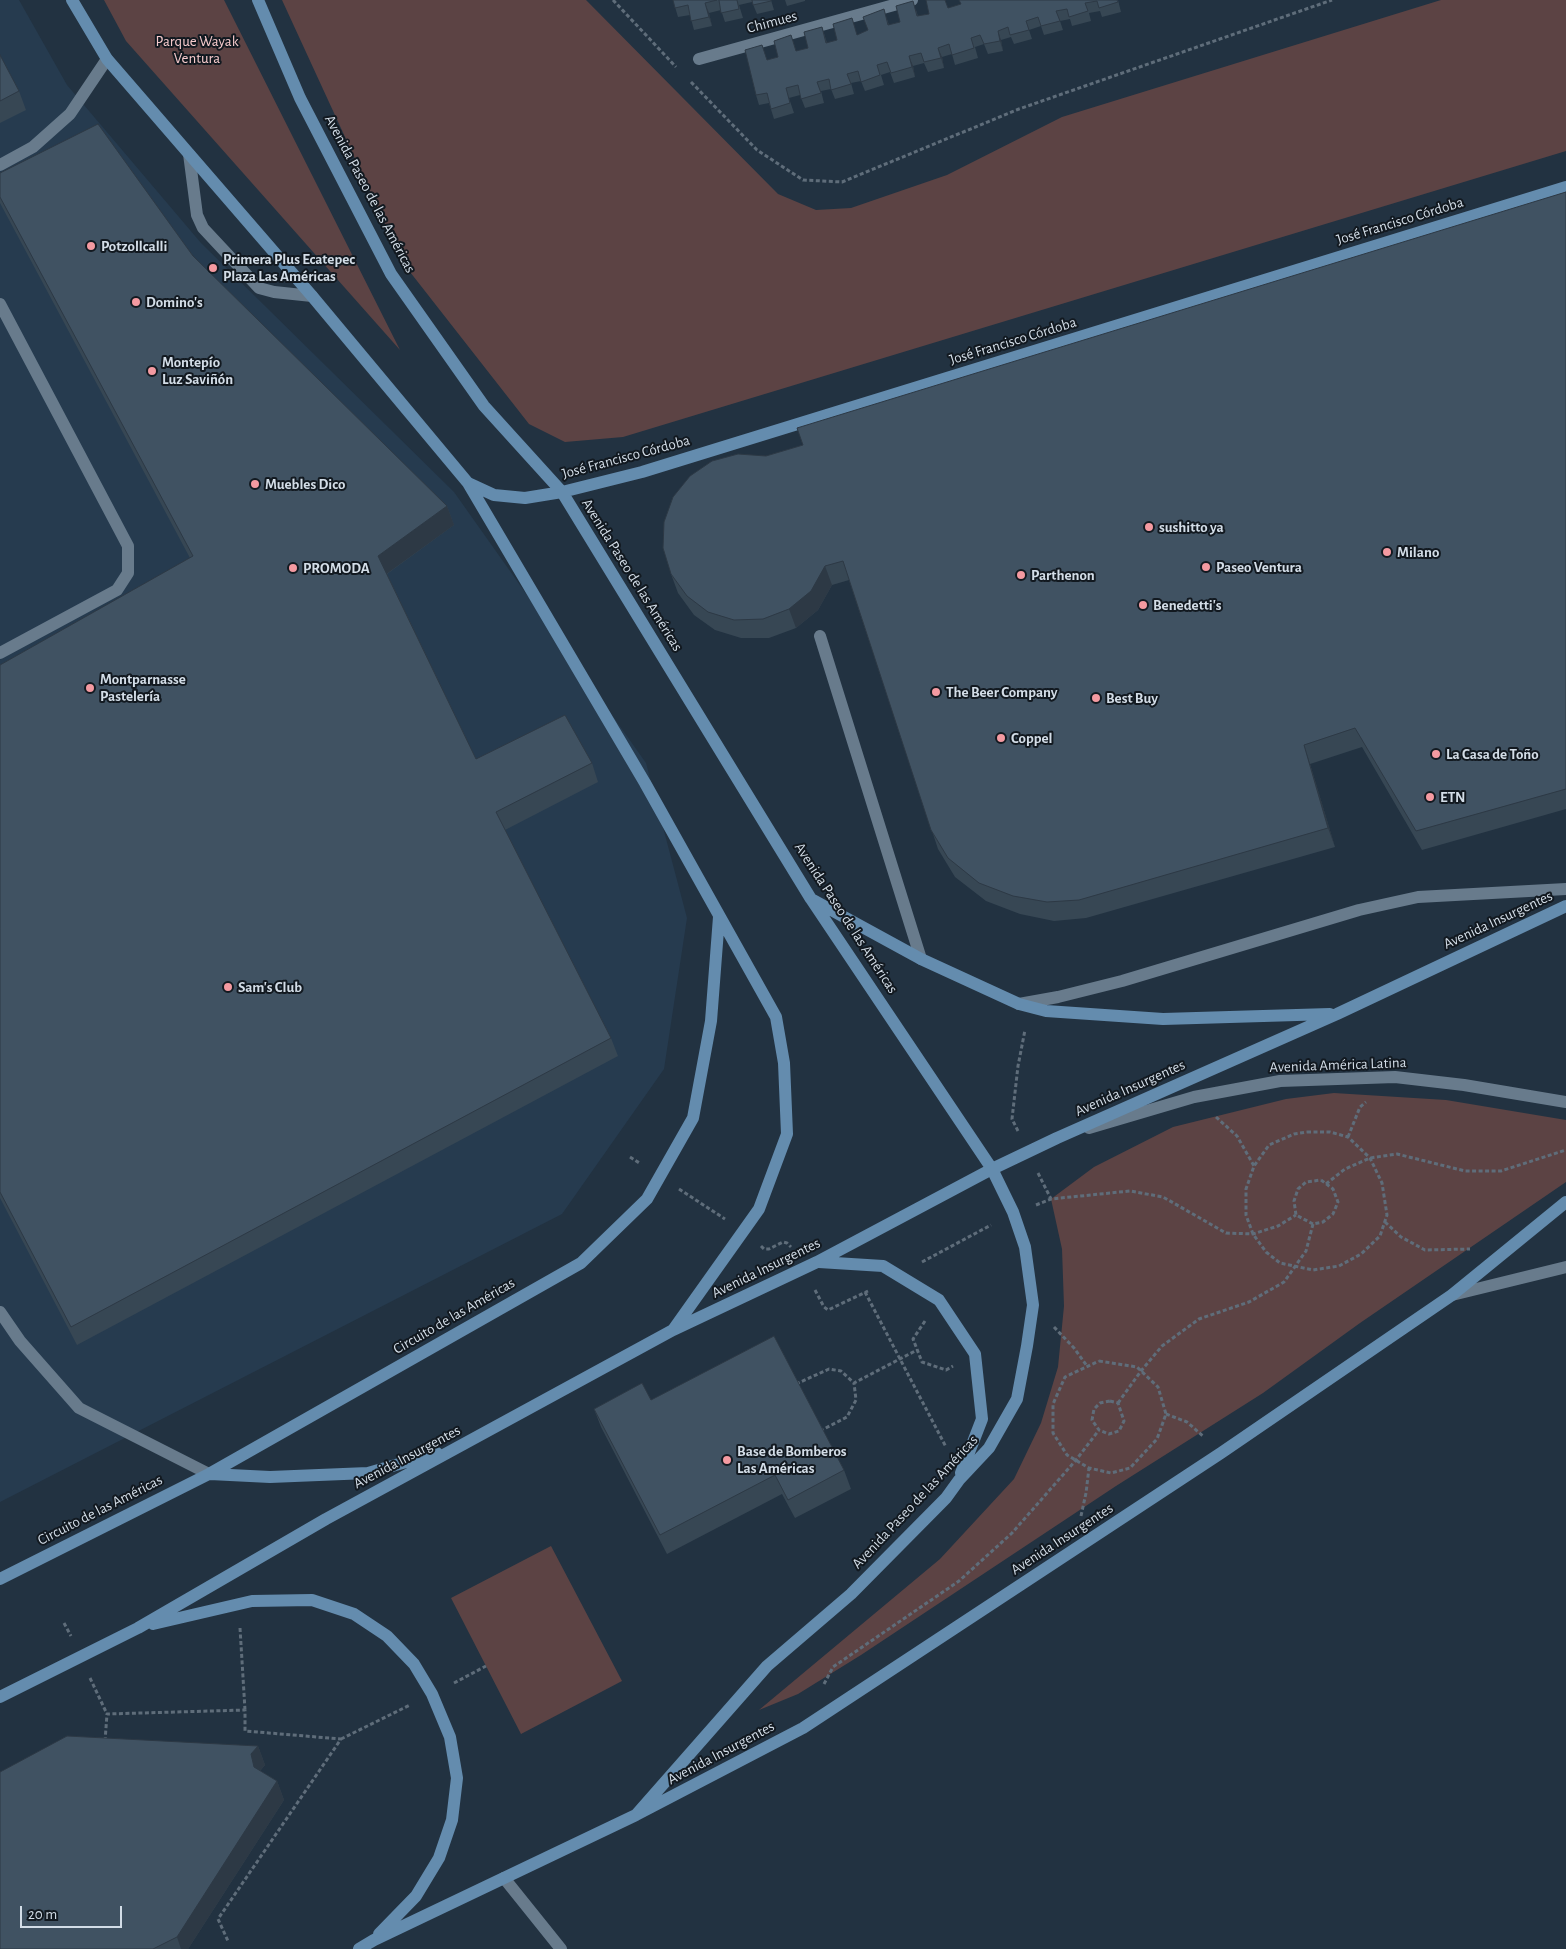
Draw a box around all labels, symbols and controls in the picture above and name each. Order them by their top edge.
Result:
street label: Chimues [745,7,799,37]
park label: Parque Wayak Ventura [156,32,238,67]
street label: Avenida Paseo de las Américas [321,112,419,276]
street label: José Francisco Córdoba [1334,193,1466,249]
place label: Potzollcalli [101,237,167,255]
marker: Potzollcalli [85,240,97,252]
place label: Primera Plus Ecatepec Plaza Las Américas [223,250,355,285]
marker: Primera Plus Ecatepec Plaza Las Américas [207,262,219,274]
place label: Domino's [146,293,203,311]
marker: Domino's [130,296,142,308]
street label: José Francisco Córdoba [947,313,1079,369]
place label: Montepío Luz Saviñón [162,353,233,388]
marker: Montepío Luz Saviñón [146,365,158,377]
street label: José Francisco Córdoba [560,431,692,483]
place label: Muebles Dico [265,475,345,493]
marker: Muebles Dico [249,478,261,490]
street label: Avenida Paseo de las Américas [578,495,686,655]
place label: sushitto ya [1159,518,1224,536]
marker: sushitto ya [1143,521,1155,533]
place label: Milano [1397,543,1439,561]
marker: Milano [1381,546,1393,558]
place label: Paseo Ventura [1216,558,1302,576]
place label: PROMODA [303,559,370,577]
marker: Paseo Ventura [1200,561,1212,573]
marker: PROMODA [287,562,299,574]
place label: Parthenon [1031,566,1095,584]
marker: Parthenon [1015,569,1027,581]
place label: Benedetti's [1153,596,1221,614]
marker: Benedetti's [1137,599,1149,611]
place label: Montparnasse Pastelería [100,670,186,705]
marker: Montparnasse Pastelería [84,682,96,694]
place label: The Beer Company [946,683,1057,701]
marker: The Beer Company [930,686,942,698]
place label: Best Buy [1106,689,1158,707]
marker: Best Buy [1090,692,1102,704]
place label: Coppel [1011,729,1052,747]
marker: Coppel [995,732,1007,744]
place label: La Casa de Toño [1446,745,1539,763]
marker: La Casa de Toño [1430,748,1442,760]
place label: ETN [1440,788,1466,806]
marker: ETN [1424,791,1436,803]
street label: Avenida Paseo de las Américas [790,839,902,997]
street label: Avenida Insurgentes [1441,887,1555,953]
place label: Sam's Club [238,978,302,996]
marker: Sam's Club [222,981,234,993]
street label: Avenida América Latina [1269,1054,1407,1076]
street label: Avenida Insurgentes [1072,1056,1188,1120]
street label: Avenida Insurgentes [709,1234,823,1302]
street label: Circuito de las Américas [390,1274,518,1358]
street label: Avenida Insurgentes [350,1421,464,1493]
street label: Avenida Paseo de las Américas [848,1431,982,1573]
place label: Base de Bomberos Las Américas [737,1442,847,1477]
marker: Base de Bomberos Las Américas [721,1454,733,1466]
street label: Circuito de las Américas [35,1471,165,1549]
street label: Avenida Insurgentes [1007,1499,1117,1579]
street label: Avenida Insurgentes [664,1717,778,1789]
scale bar [22,1896,125,1928]
text: 20 m [28,1907,57,1922]

